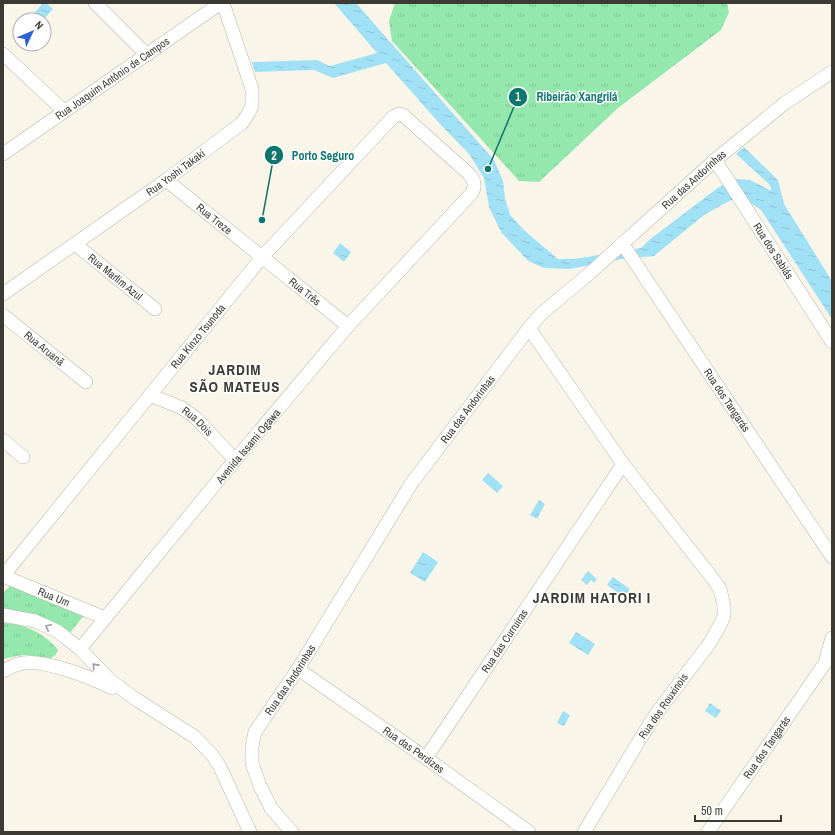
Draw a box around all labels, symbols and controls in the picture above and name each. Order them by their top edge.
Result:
north arrow [12,12,52,52]
text: N [32,18,46,32]
street label: Rua Joaquim Antônio de Campos [53,34,172,123]
callout: Ribeirão Xangrilá [508,85,625,109]
text: 1 [515,89,521,105]
text: Ribeirão Xangrilá [537,89,618,105]
callout: Porto Seguro [264,143,362,167]
street label: Rua Yoshi Takaki [143,146,208,199]
street label: Rua das Andorinhas [659,146,729,212]
text: 2 [271,148,277,164]
text: Porto Seguro [292,148,354,164]
street label: Rua Treze [194,200,235,237]
street label: Rua dos Sabiás [750,220,797,282]
street label: Rua Marlim Azul [85,250,146,303]
street label: Rua Três [286,274,324,309]
street label: Rua Kinzo Tsunoda [168,301,228,371]
street label: Rua Aruanã [21,328,67,369]
district label: JARDIM SÃO MATEUS [189,359,281,397]
street label: Rua dos Tangarás [701,366,754,435]
street label: Rua das Andorinhas [437,372,498,446]
street label: Rua Dois [179,403,216,439]
street label: Avenida Issami Ogawa [212,406,283,487]
street label: Rua Um [36,584,72,610]
district label: JARDIM HATORI I [533,587,651,608]
street label: Rua das Curruiras [478,606,531,675]
one-way arrow [45,624,52,632]
street label: Rua das Andorinhas [262,641,319,718]
one-way arrow [93,663,100,670]
street label: Rua dos Rouxinois [635,670,691,741]
street label: Rua dos Tangarás [740,713,794,781]
street label: Rua das Perdizes [380,723,448,776]
scale bar [695,797,781,823]
text: 50 m [701,803,723,819]

